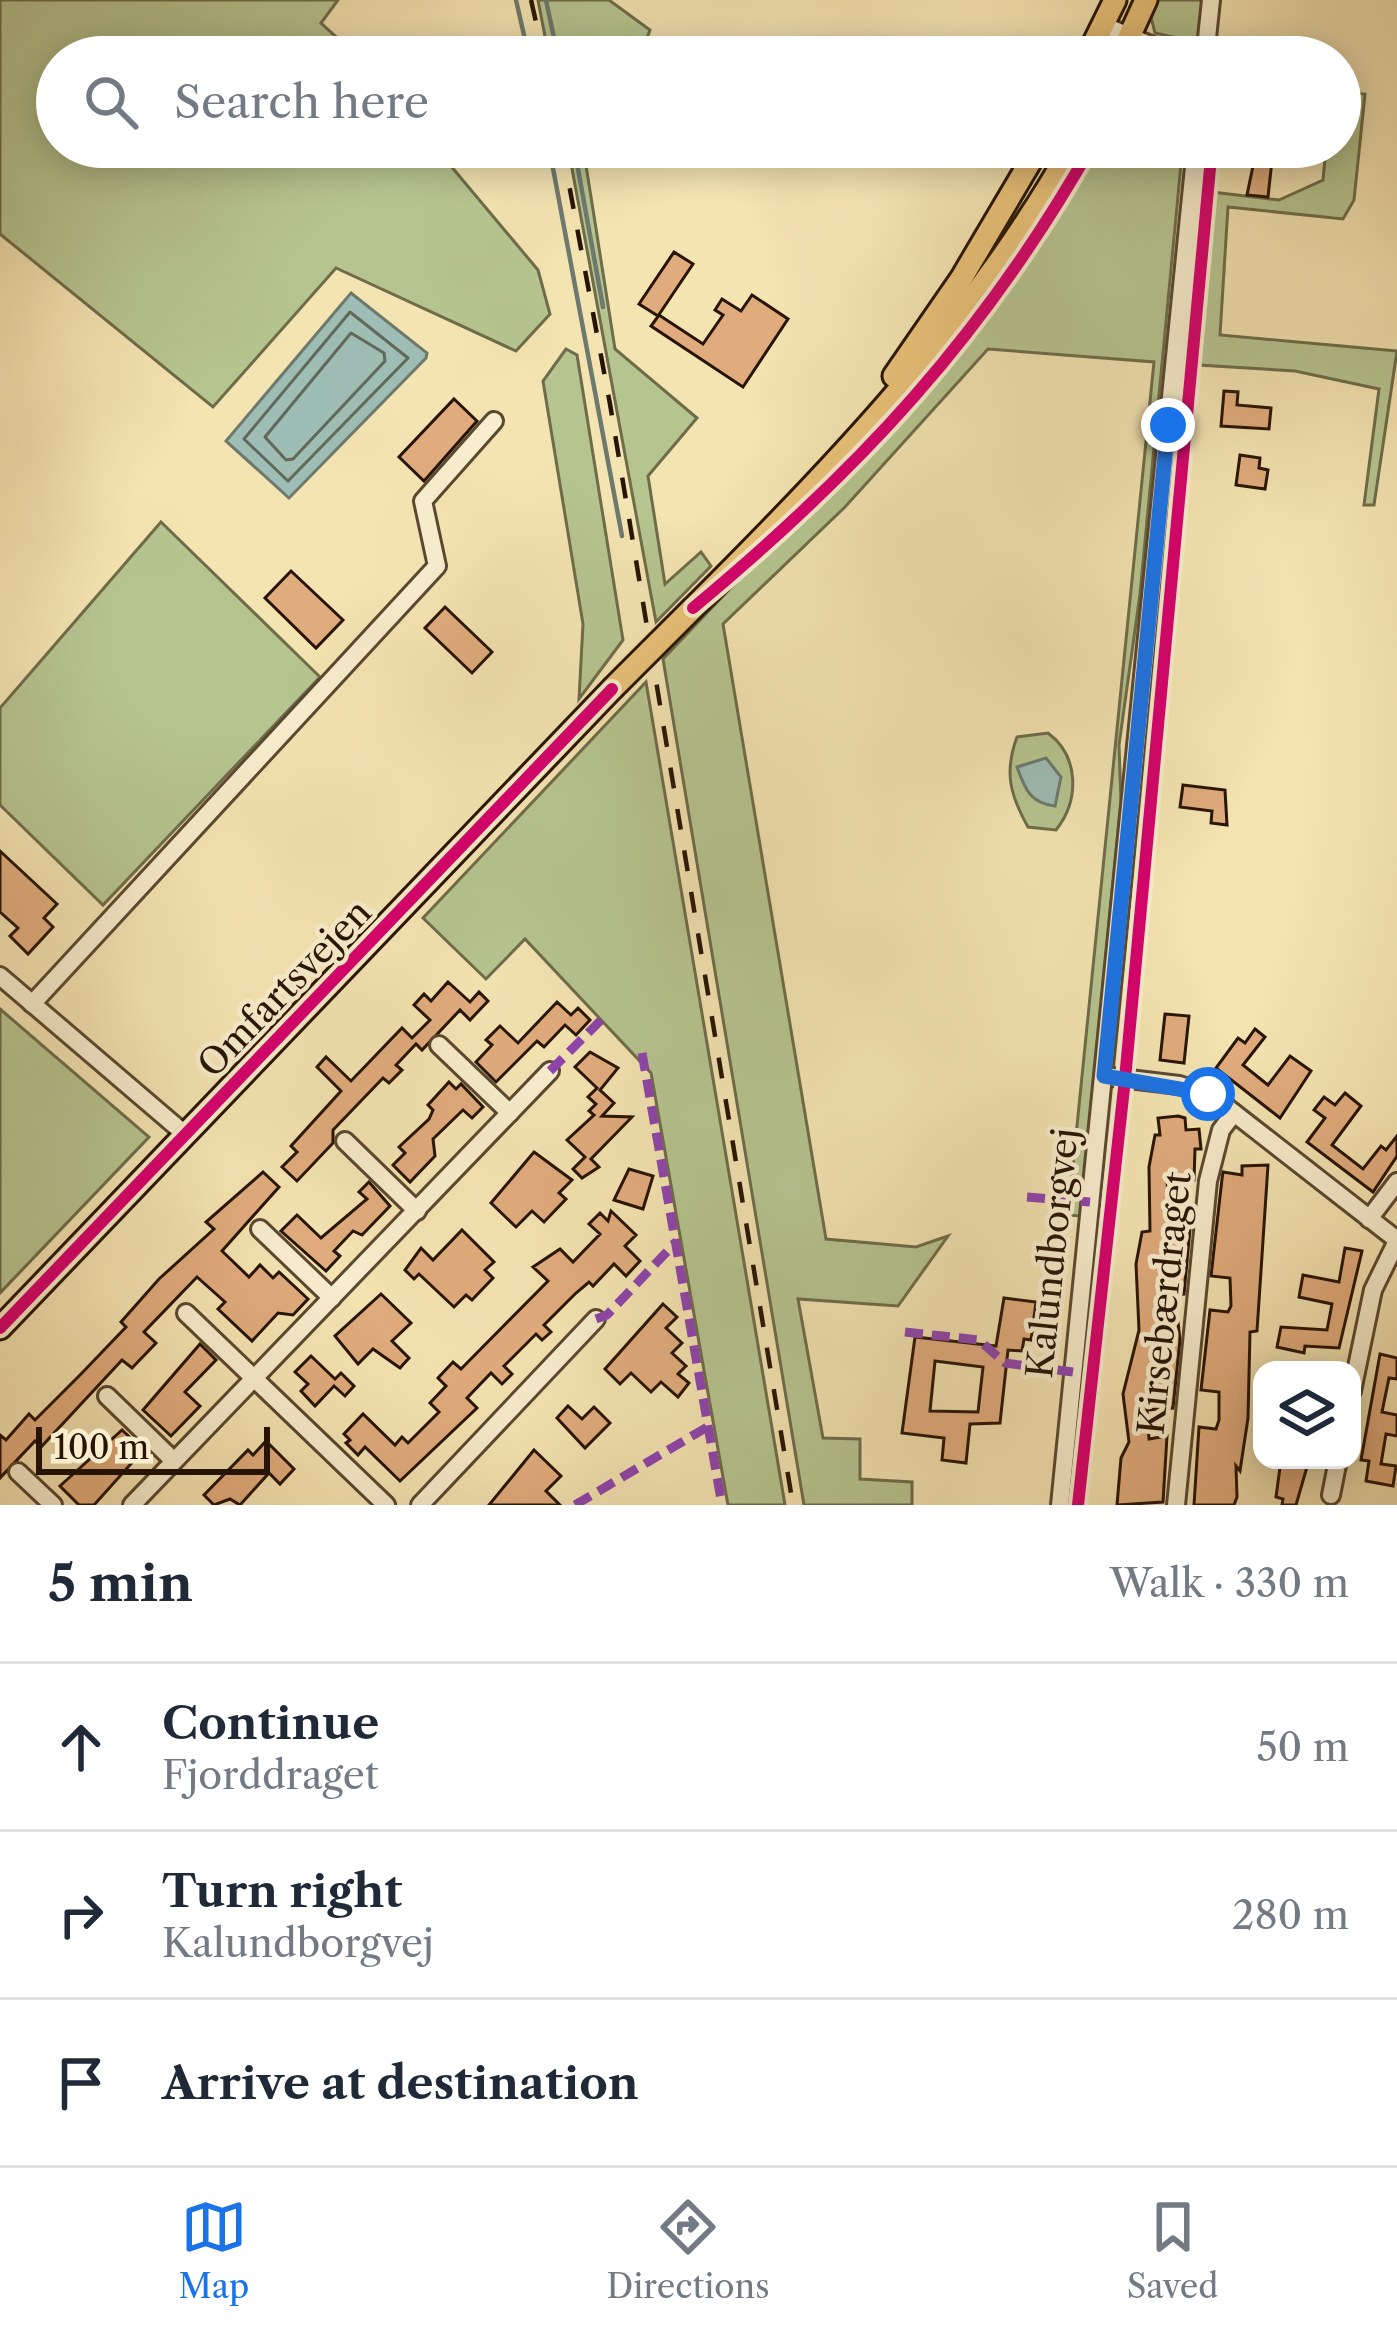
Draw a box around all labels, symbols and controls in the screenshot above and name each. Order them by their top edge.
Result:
search box [36,36,1361,168]
icon: search [78,69,144,135]
text: Search here [174,74,429,130]
route end [1141,398,1195,452]
street label: Omfartsvejen [188,890,380,1086]
route start [1181,1067,1235,1121]
street label: Kalundborgvej [1017,1126,1087,1380]
street label: Kirsebærdraget [1128,1169,1200,1437]
map controls [1253,1361,1361,1469]
button: layers [1253,1361,1361,1469]
scale bar [36,1421,270,1474]
text: 100 m [54,1427,149,1468]
text: 5 min [48,1552,193,1614]
text: Walk · 330 m [1110,1559,1349,1607]
text: Continue [162,1695,379,1751]
icon: ahead [48,1714,114,1780]
text: 50 m [1256,1723,1349,1771]
text: Fjorddraget [162,1751,379,1799]
text: Turn right [162,1863,402,1919]
icon: right [48,1882,114,1948]
text: 280 m [1232,1891,1349,1939]
text: Kalundborgvej [162,1919,434,1967]
icon: arrive [48,2050,114,2116]
text: Arrive at destination [162,2055,639,2111]
tab: Map [179,2194,249,2307]
tab: Directions [607,2194,770,2307]
tab: Saved [1127,2194,1218,2307]

